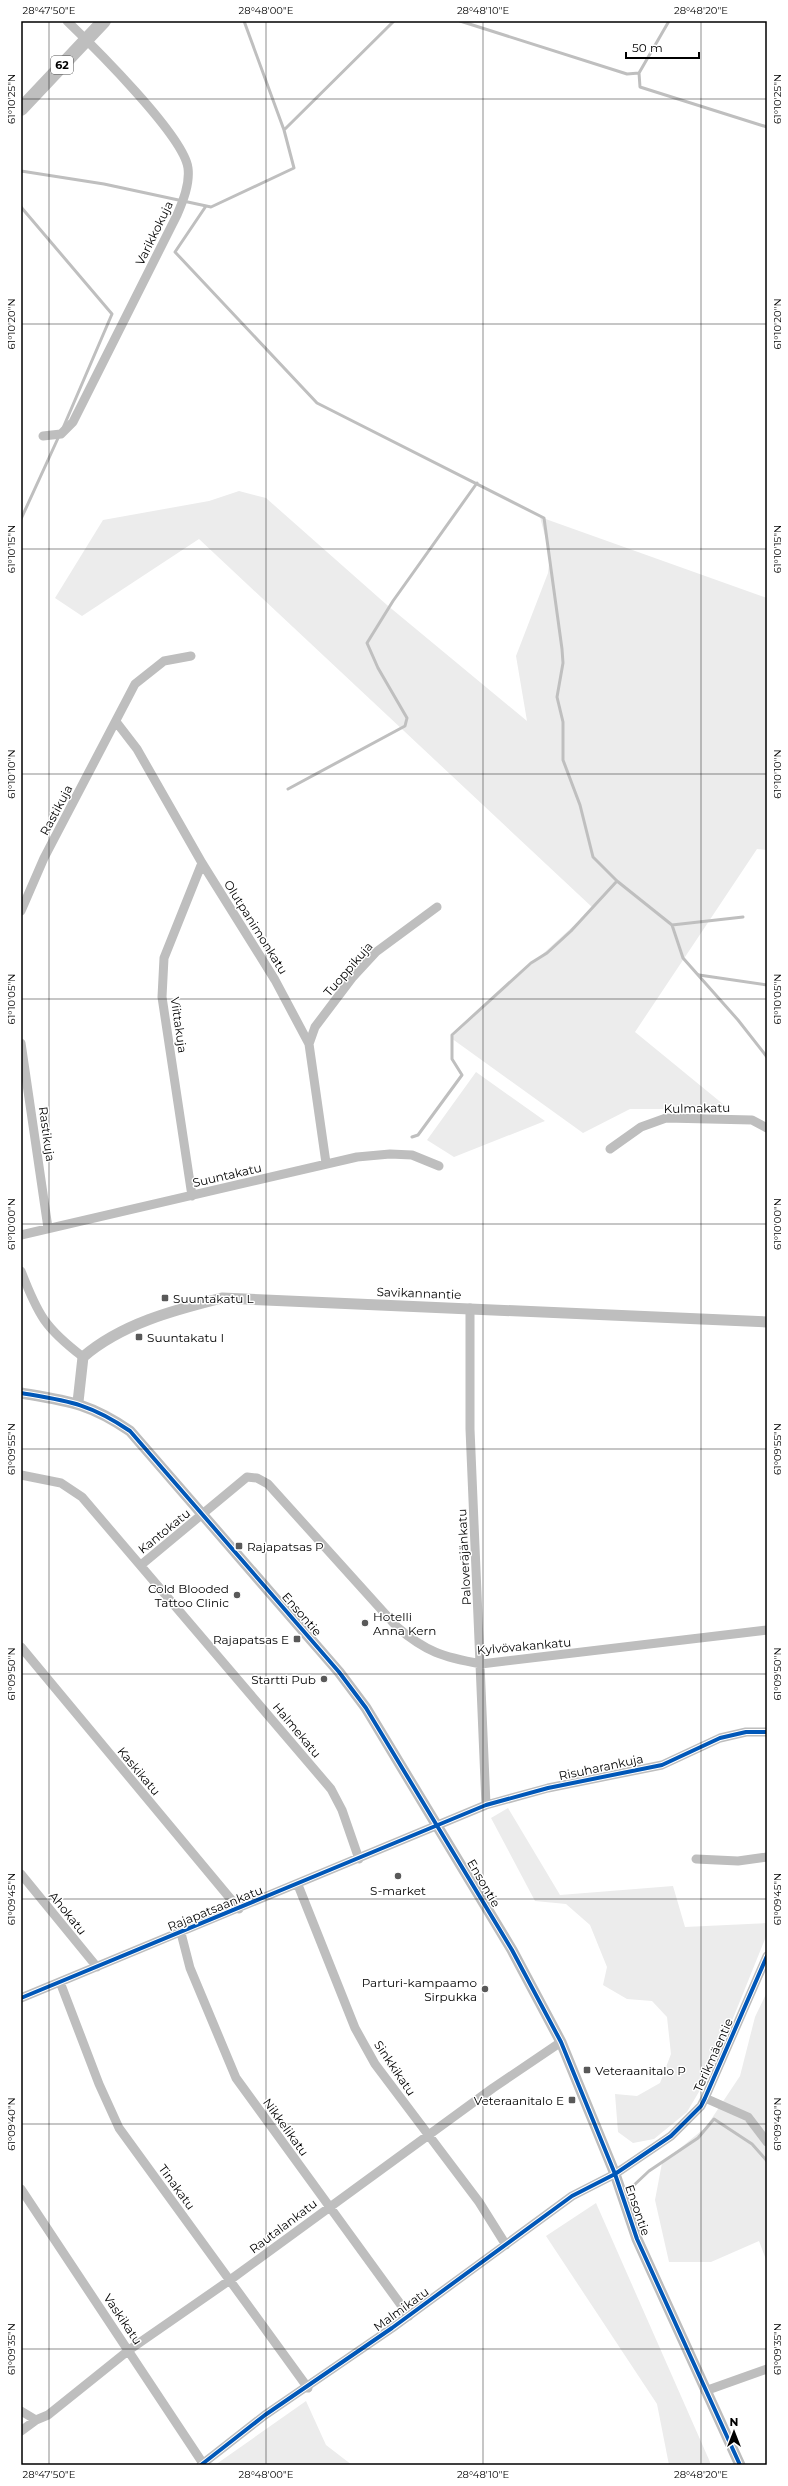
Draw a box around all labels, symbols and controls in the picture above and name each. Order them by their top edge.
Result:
text: 28°47'50"E [22,4,76,17]
text: 28°48'00"E [239,4,294,17]
text: 28°48'10"E [457,4,509,17]
text: 28°48'20"E [674,4,728,17]
scale bar [626,34,699,60]
text: 50 m [632,40,663,55]
road number: 62 [51,56,73,74]
text: 61°10'25"N [5,74,18,124]
text: 61°10'25"N [771,74,784,124]
street label: Varikkokuja [132,198,176,268]
text: 61°10'20"N [5,298,18,350]
text: 61°10'20"N [771,298,784,350]
text: 61°10'15"N [5,525,18,573]
text: 61°10'15"N [771,525,784,573]
text: 61°10'10"N [5,749,18,799]
text: 61°10'10"N [771,749,784,799]
street label: Rastikuja [36,782,76,838]
street label: Olutpanimonkatu [221,877,291,977]
street label: Tuoppikuja [320,939,376,999]
text: 61°10'05"N [5,974,18,1024]
text: 61°10'05"N [771,974,784,1024]
street label: Viittakuja [168,996,190,1054]
street label: Kulmakatu [664,1100,730,1116]
street label: Rastikuja [36,1106,58,1162]
street label: Suuntakatu [191,1160,263,1190]
text: 61°10'00"N [5,1198,18,1250]
text: 61°10'00"N [771,1198,784,1250]
street label: Savikannantie [376,1284,462,1302]
place label: Suuntakatu L [173,1291,254,1306]
marker: Suuntakatu L [160,1293,170,1303]
place label: Suuntakatu I [147,1330,224,1345]
marker: Suuntakatu I [134,1332,144,1342]
text: 61°09'55"N [5,1423,18,1475]
text: 61°09'55"N [771,1423,784,1475]
street label: Kantokatu [135,1505,193,1557]
street label: Paloveräjänkatu [454,1508,474,1606]
place label: Rajapatsas P [247,1539,324,1554]
marker: Rajapatsas P [234,1541,244,1551]
place label: Cold Blooded Tattoo Clinic [148,1581,229,1610]
street label: Ensontie [279,1589,325,1639]
marker: Cold Blooded Tattoo Clinic [232,1590,242,1600]
place label: Hotelli Anna Kern [373,1609,436,1638]
marker: Hotelli Anna Kern [360,1618,370,1628]
place label: Rajapatsas E [213,1632,289,1647]
marker: Rajapatsas E [292,1634,302,1644]
street label: Kylvövakankatu [476,1634,572,1658]
text: 61°09'50"N [5,1647,18,1701]
text: 61°09'50"N [771,1647,784,1701]
place label: Startti Pub [251,1672,316,1687]
marker: Startti Pub [319,1674,329,1684]
street label: Halmekatu [270,1699,324,1761]
street label: Kaskikatu [114,1744,164,1798]
street label: Risuharankuja [557,1751,645,1783]
street label: Ensontie [464,1856,504,1910]
marker: S-market [393,1871,403,1881]
text: 61°09'45"N [5,1873,18,1925]
text: 61°09'45"N [771,1873,784,1925]
street label: Rajapatsaankatu [165,1882,265,1934]
place label: S-market [370,1883,426,1898]
street label: Ahokatu [46,1888,90,1938]
place label: Parturi-kampaamo Sirpukka [362,1975,477,2004]
marker: Parturi-kampaamo Sirpukka [480,1984,490,1994]
street label: Terikmäentie [690,2016,736,2094]
street label: Sinkkikatu [371,2038,419,2098]
place label: Veteraanitalo P [595,2063,686,2078]
marker: Veteraanitalo P [582,2065,592,2075]
place label: Veteraanitalo E [474,2093,564,2108]
street label: Nikkelikatu [260,2095,312,2159]
marker: Veteraanitalo E [567,2095,577,2105]
text: 61°09'40"N [5,2097,18,2151]
text: 61°09'40"N [771,2097,784,2151]
street label: Tinakatu [156,2161,198,2213]
street label: Ensontie [622,2183,654,2237]
street label: Rautalankatu [246,2196,320,2256]
street label: Malmikatu [370,2284,432,2334]
street label: Vaskikatu [101,2291,145,2347]
text: 61°09'35"N [5,2323,18,2375]
text: 61°09'35"N [771,2323,784,2375]
north arrow [714,2412,754,2452]
text: N [730,2415,738,2429]
text: 28°47'50"E [22,2468,76,2481]
text: 28°48'00"E [239,2468,294,2481]
text: 28°48'10"E [457,2468,509,2481]
text: 28°48'20"E [674,2468,728,2481]

